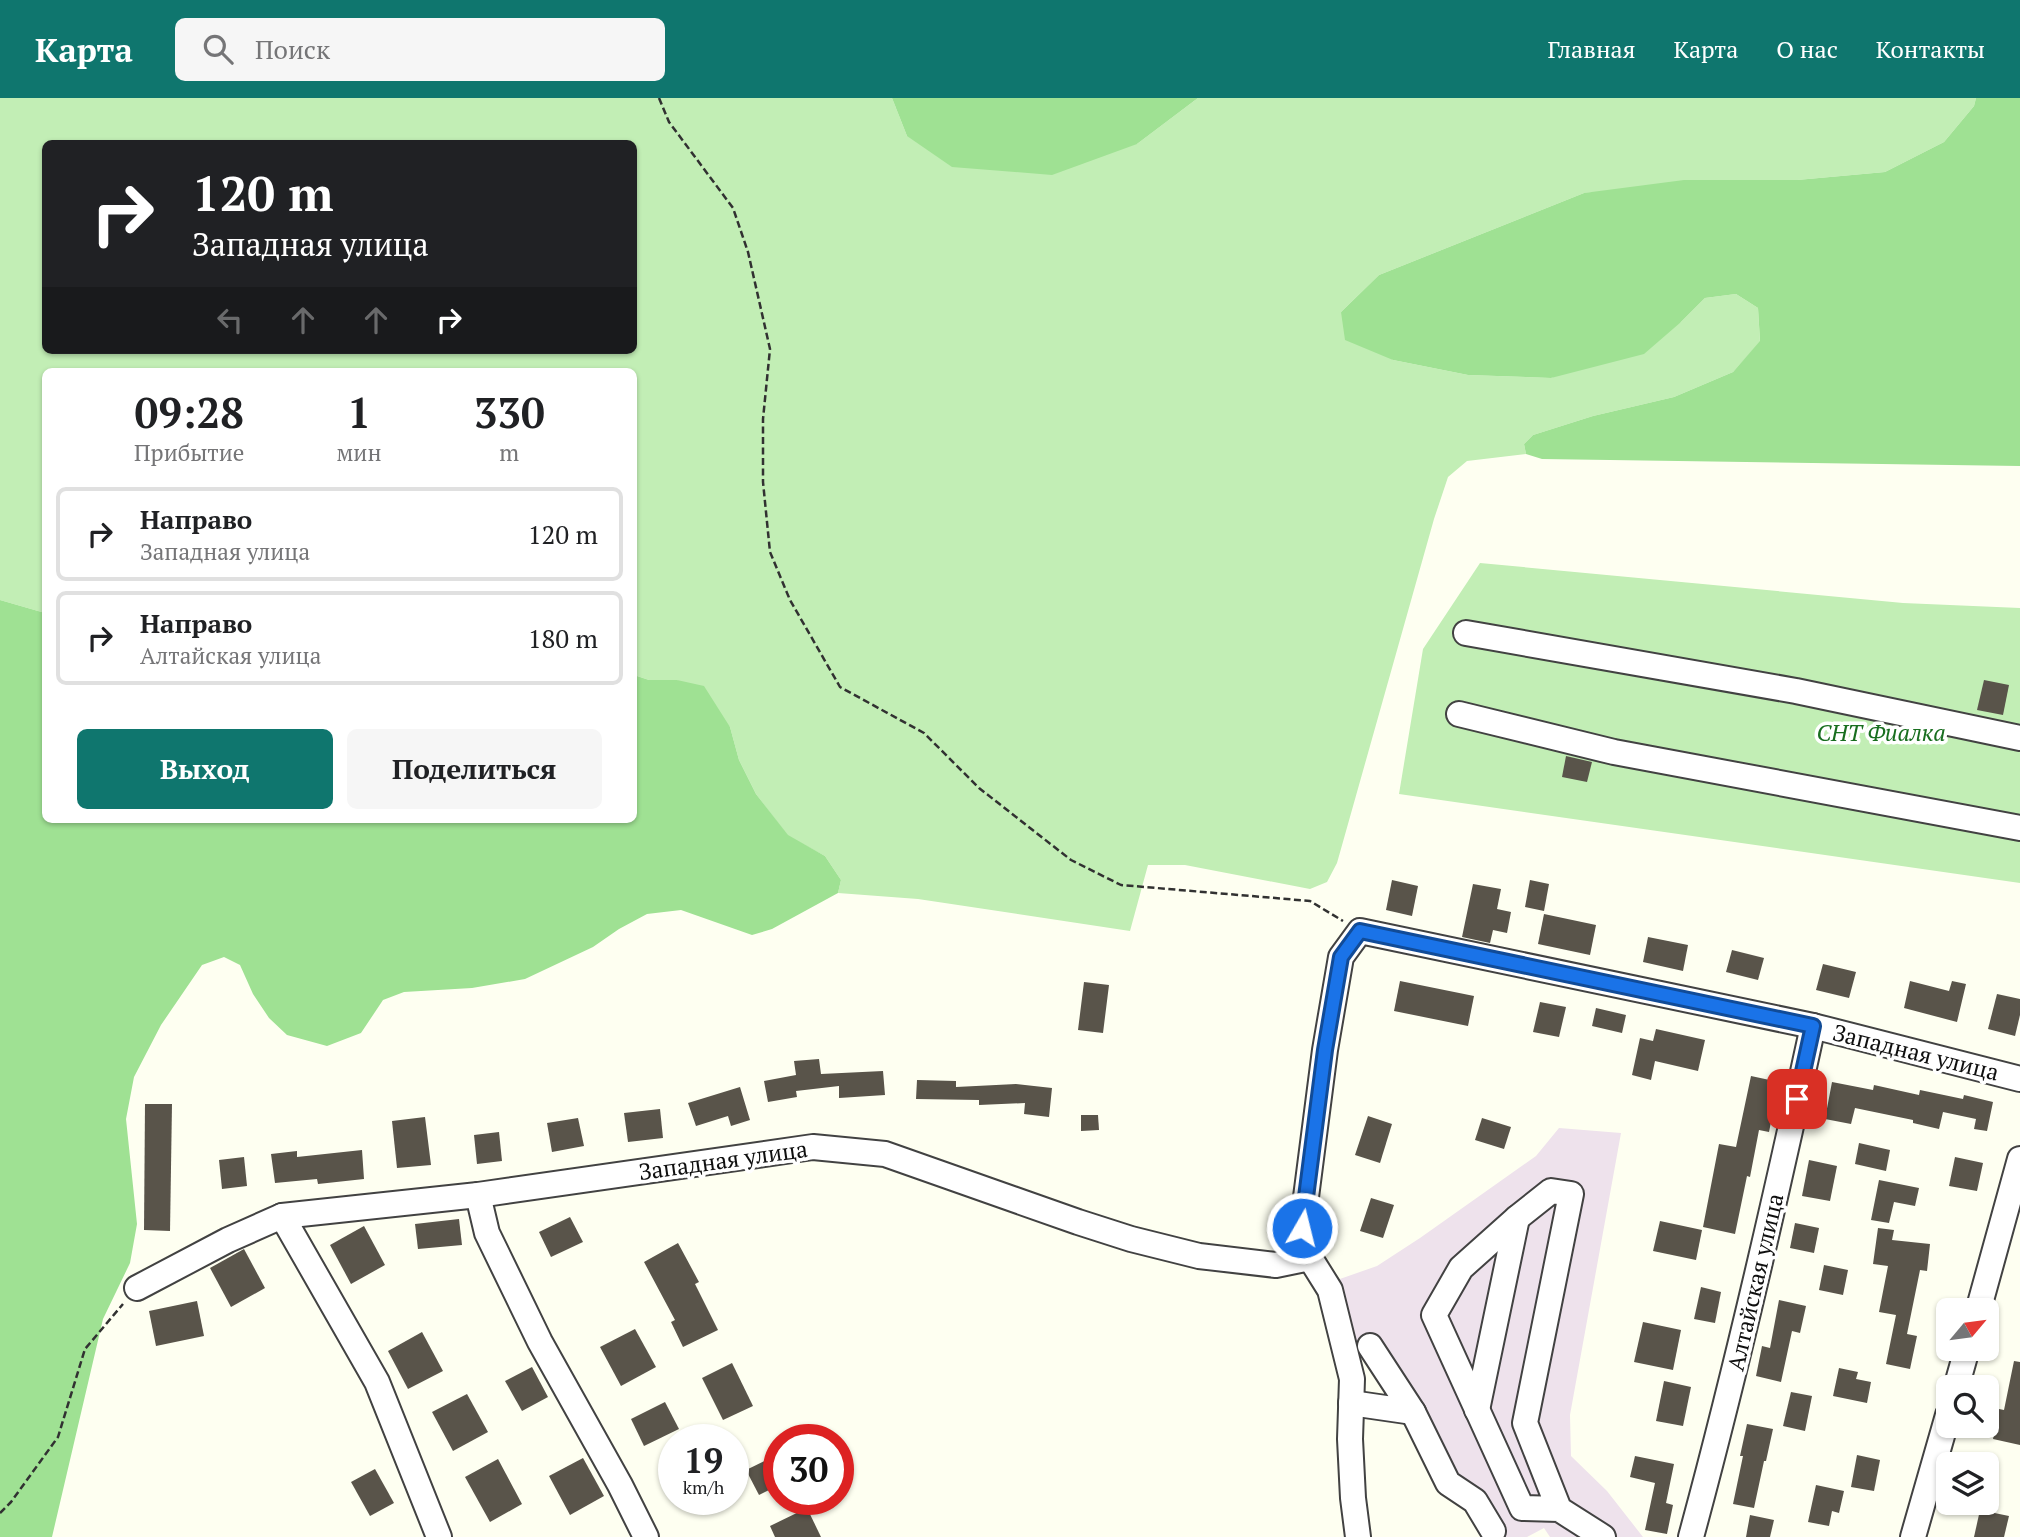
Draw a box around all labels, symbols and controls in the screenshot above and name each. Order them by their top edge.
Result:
search box [175,18,665,81]
text: Карта [35,28,133,71]
icon: search [199,30,237,68]
text: Поиск [255,32,330,66]
text: Главная [1547,33,1635,65]
text: Карта [1673,33,1738,65]
text: О нас [1776,33,1838,65]
text: Контакты [1876,33,1985,65]
text: 120 m [192,160,334,225]
icon: right [77,168,168,259]
text: Западная улица [192,223,429,265]
icon: left [211,301,249,339]
icon: ahead [284,301,322,339]
icon: ahead [357,301,395,339]
icon: right [430,301,468,339]
text: 09:28 [135,384,244,440]
text: 1 [347,384,371,440]
text: 330 [474,384,545,440]
text: Прибытие [134,437,244,468]
text: мин [336,437,382,468]
text: m [499,437,519,468]
text: Направо [140,502,252,536]
icon: right [81,515,119,553]
text: 120 m [528,517,598,551]
text: Западная улица [140,536,310,567]
text: Направо [140,606,252,640]
icon: right [81,619,119,657]
text: 180 m [528,621,598,655]
text: Алтайская улица [140,640,321,671]
park label: СНТ Фиалка [1817,717,1945,748]
button: Выход [77,729,333,809]
button: Поделиться [347,729,602,809]
street label: Западная улица [1830,1016,2003,1088]
pin [1767,1069,1827,1129]
icon: arrive [1778,1080,1816,1118]
street label: Западная улица [637,1133,810,1187]
street label: Алтайская улица [1720,1190,1791,1374]
position arrow [1265,1191,1339,1265]
north arrow [1936,1298,1998,1362]
map controls [1936,1298,1999,1515]
button: search [1936,1375,1999,1438]
speed limit sign: 30 [763,1424,854,1515]
text: 19 [684,1437,723,1483]
button: layers [1936,1452,1999,1515]
text: km/h [683,1475,724,1499]

